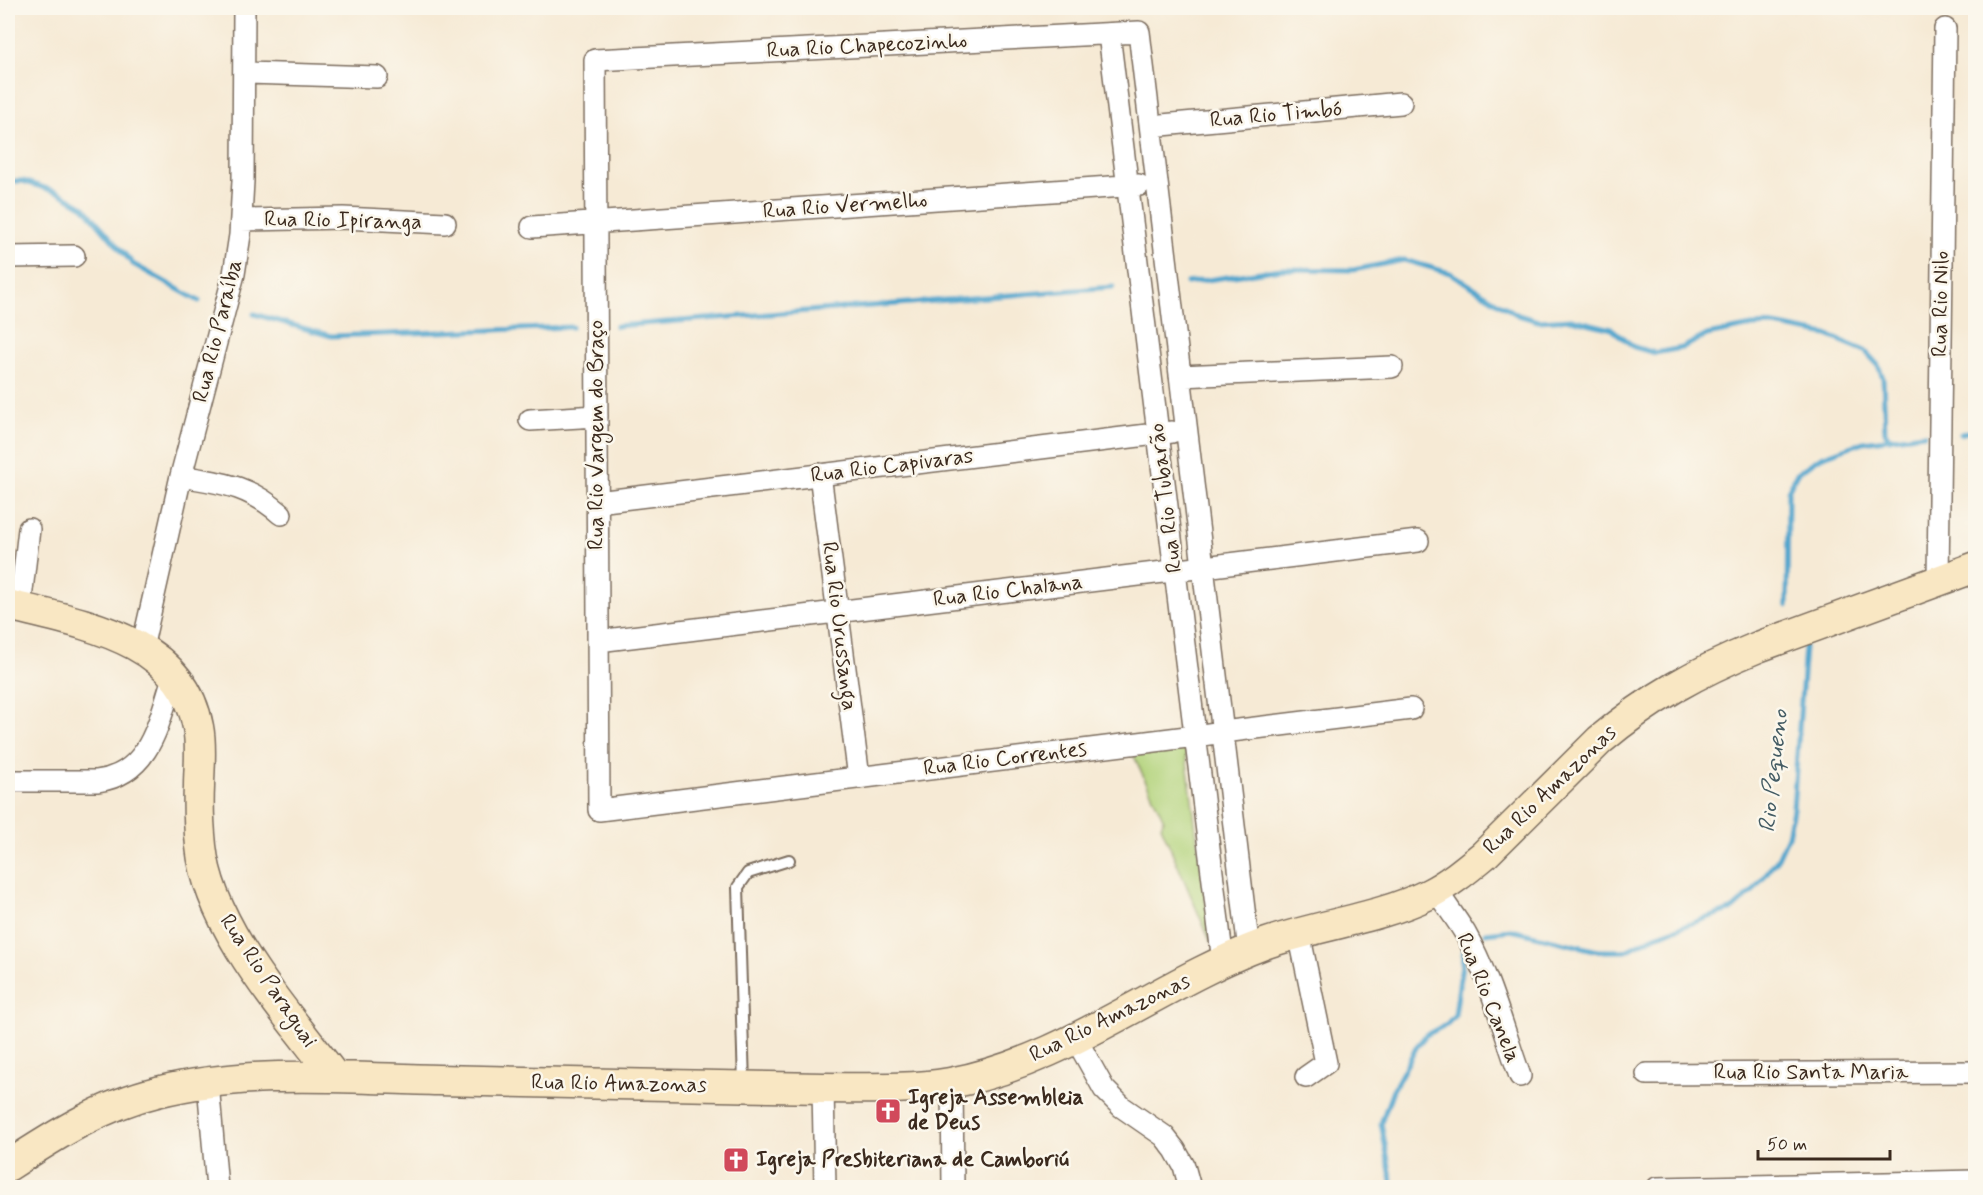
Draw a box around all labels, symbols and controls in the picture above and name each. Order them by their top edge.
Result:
street label: Rua Rio Chapecozinho [766,27,968,65]
street label: Rua Rio Timbó [1209,95,1343,135]
street label: Rua Rio Vermelho [762,186,928,226]
street label: Rua Rio Ipiranga [264,206,422,237]
street label: Rua Rio Nilo [1926,251,1956,357]
street label: Rua Rio Paraíba [187,257,249,405]
street label: Rua Rio Vargem do Braço [583,320,614,550]
street label: Rua Rio Tubarão [1143,422,1189,574]
street label: Rua Rio Capivaras [809,442,975,490]
street label: Rua Rio Urussanga [812,540,863,712]
street label: Rua Rio Chalana [932,568,1084,614]
water label: Rio Pequeno [1752,707,1796,834]
street label: Rua Rio Amazonas [1477,719,1623,861]
street label: Rua Rio Correntes [922,735,1089,783]
street label: Rua Rio Paraguai [210,909,323,1055]
street label: Rua Rio Canela [1449,929,1527,1067]
street label: Rua Rio Amazonas [1025,967,1195,1069]
street label: Rua Rio Santa Maria [1714,1059,1909,1087]
street label: Rua Rio Amazonas [531,1068,707,1100]
place label: Igreja Assembleia de Deus [908,1084,1084,1137]
church icon: Igreja Assembleia de Deus [873,1096,903,1126]
scale bar [1758,1123,1890,1161]
text: 50 m [1767,1133,1807,1157]
church icon: Igreja Presbiteriana de Camboriú [721,1145,751,1175]
place label: Igreja Presbiteriana de Camboriú [756,1146,1069,1175]

